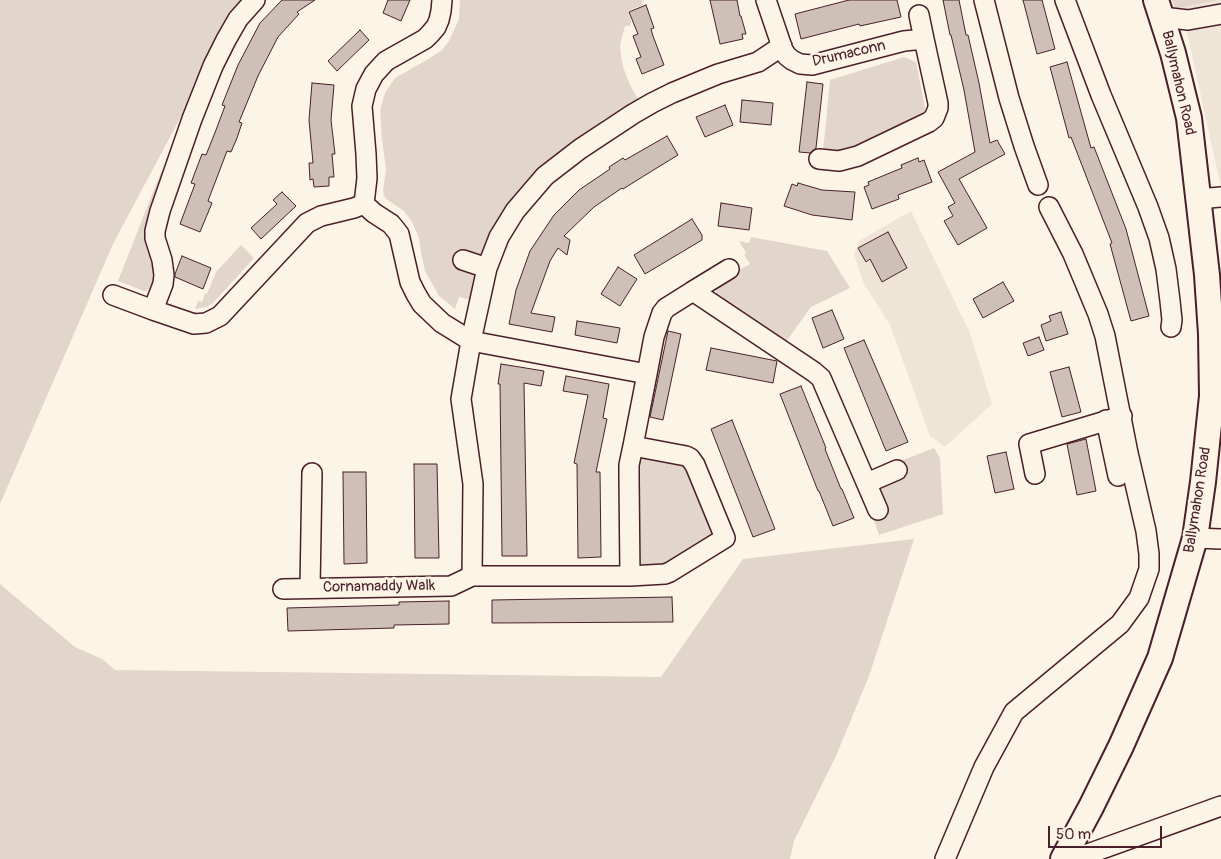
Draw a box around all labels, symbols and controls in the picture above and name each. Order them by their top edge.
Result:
street label: Ballymahon Road [1157,29,1199,137]
street label: Drumaconn [811,37,887,71]
street label: Ballymahon Road [1181,446,1215,554]
street label: Cornamaddy Walk [323,577,435,597]
scale bar [1051,816,1165,848]
text: 50 m [1056,825,1091,844]

